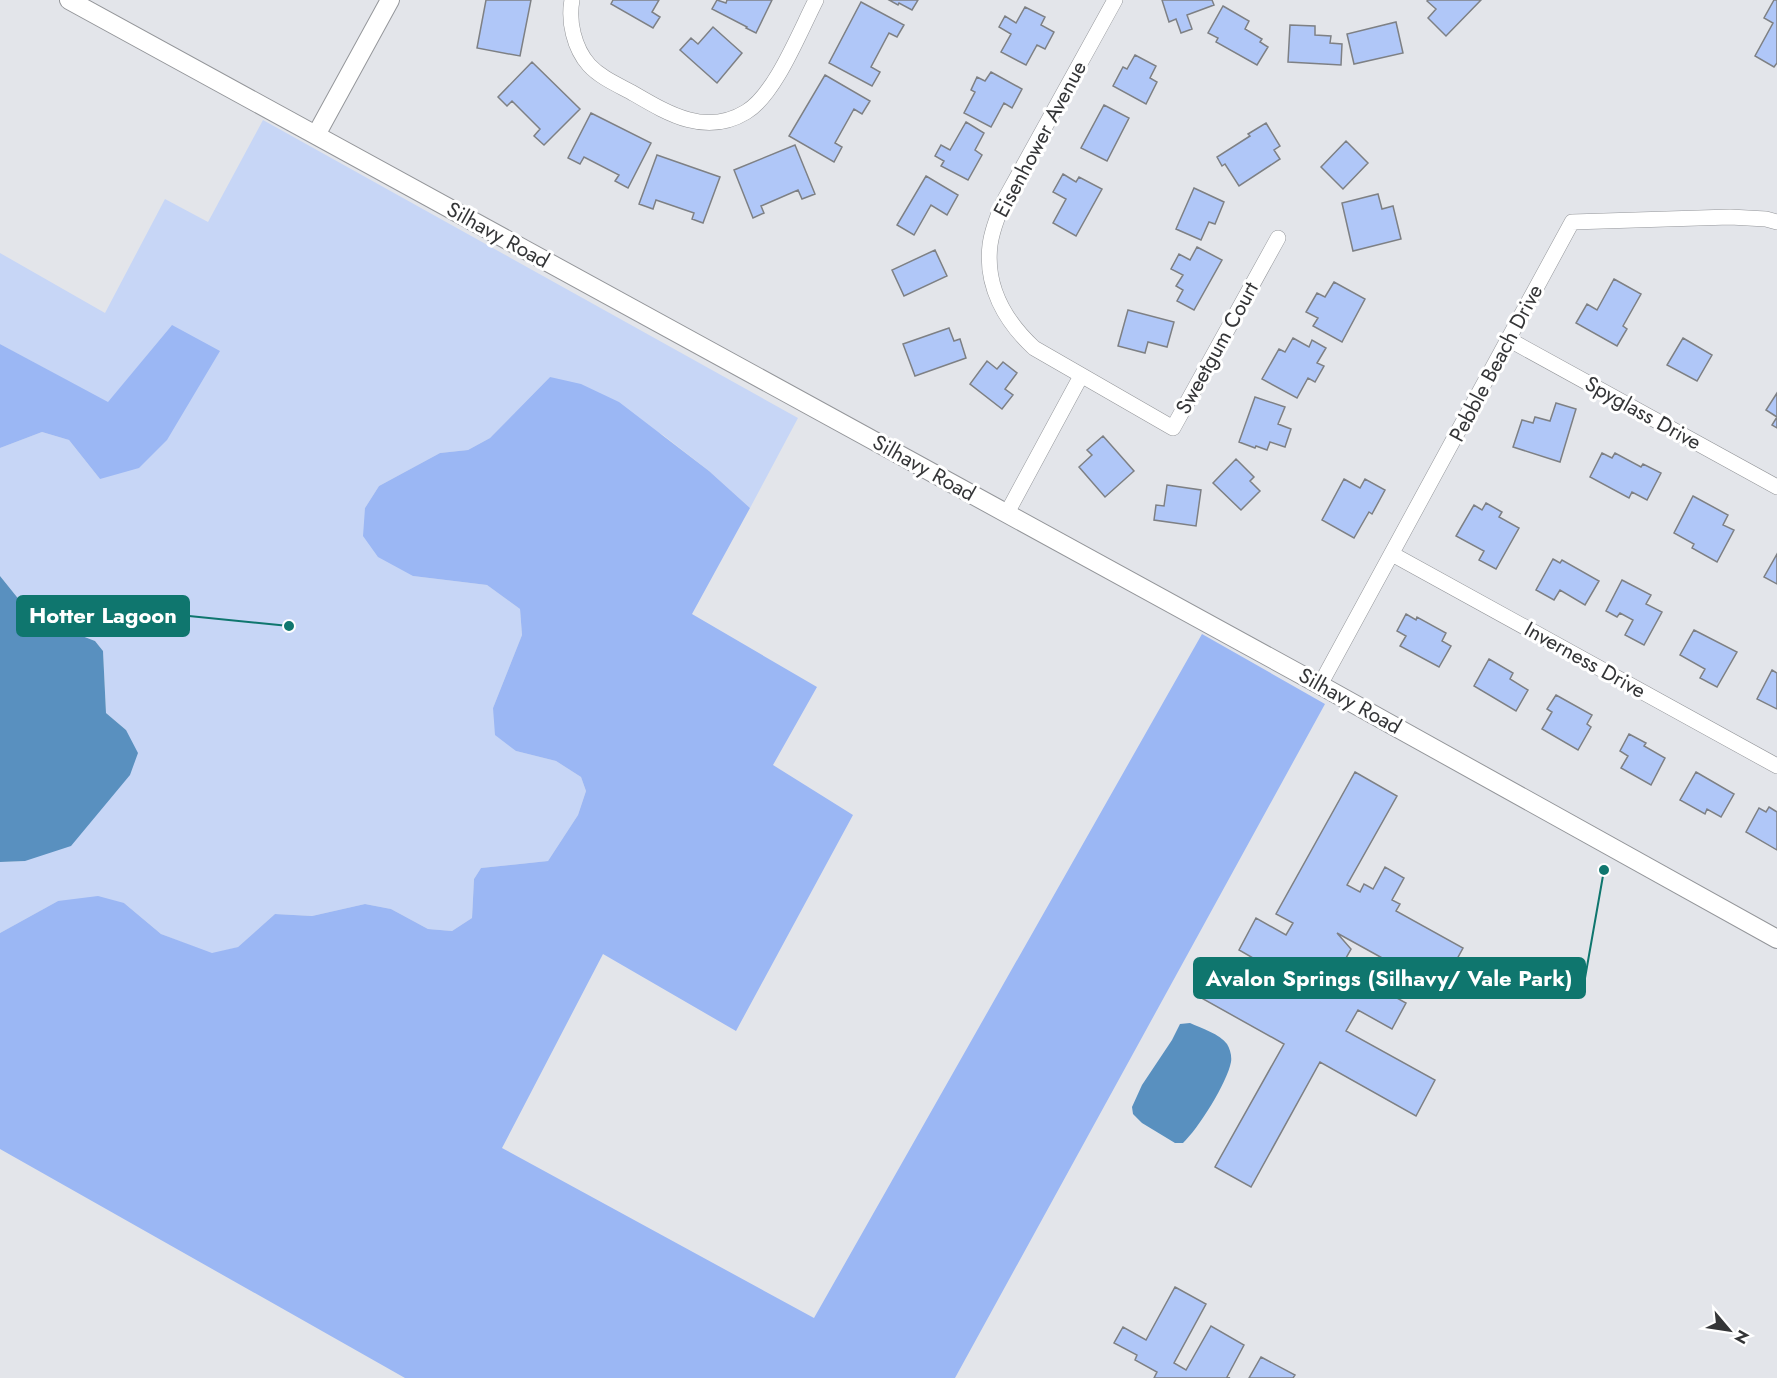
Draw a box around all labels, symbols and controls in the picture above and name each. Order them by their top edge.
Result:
street label: Eisenhower Avenue [986,55,1094,222]
street label: Silhavy Road [441,194,555,276]
street label: Sweetgum Court [1168,276,1266,420]
street label: Pebble Beach Drive [1442,279,1550,447]
street label: Spyglass Drive [1579,369,1707,457]
street label: Silhavy Road [867,427,981,509]
callout: Hotter Lagoon [17,596,189,636]
text: Hotter Lagoon [29,599,177,631]
street label: Inverness Drive [1519,614,1651,706]
street label: Silhavy Road [1293,660,1407,742]
callout: Avalon Springs (Silhavy/ Vale Park) [1194,958,1585,998]
text: Avalon Springs (Silhavy/ Vale Park) [1205,962,1572,994]
north arrow [1699,1300,1759,1360]
text: N [1729,1326,1755,1348]

